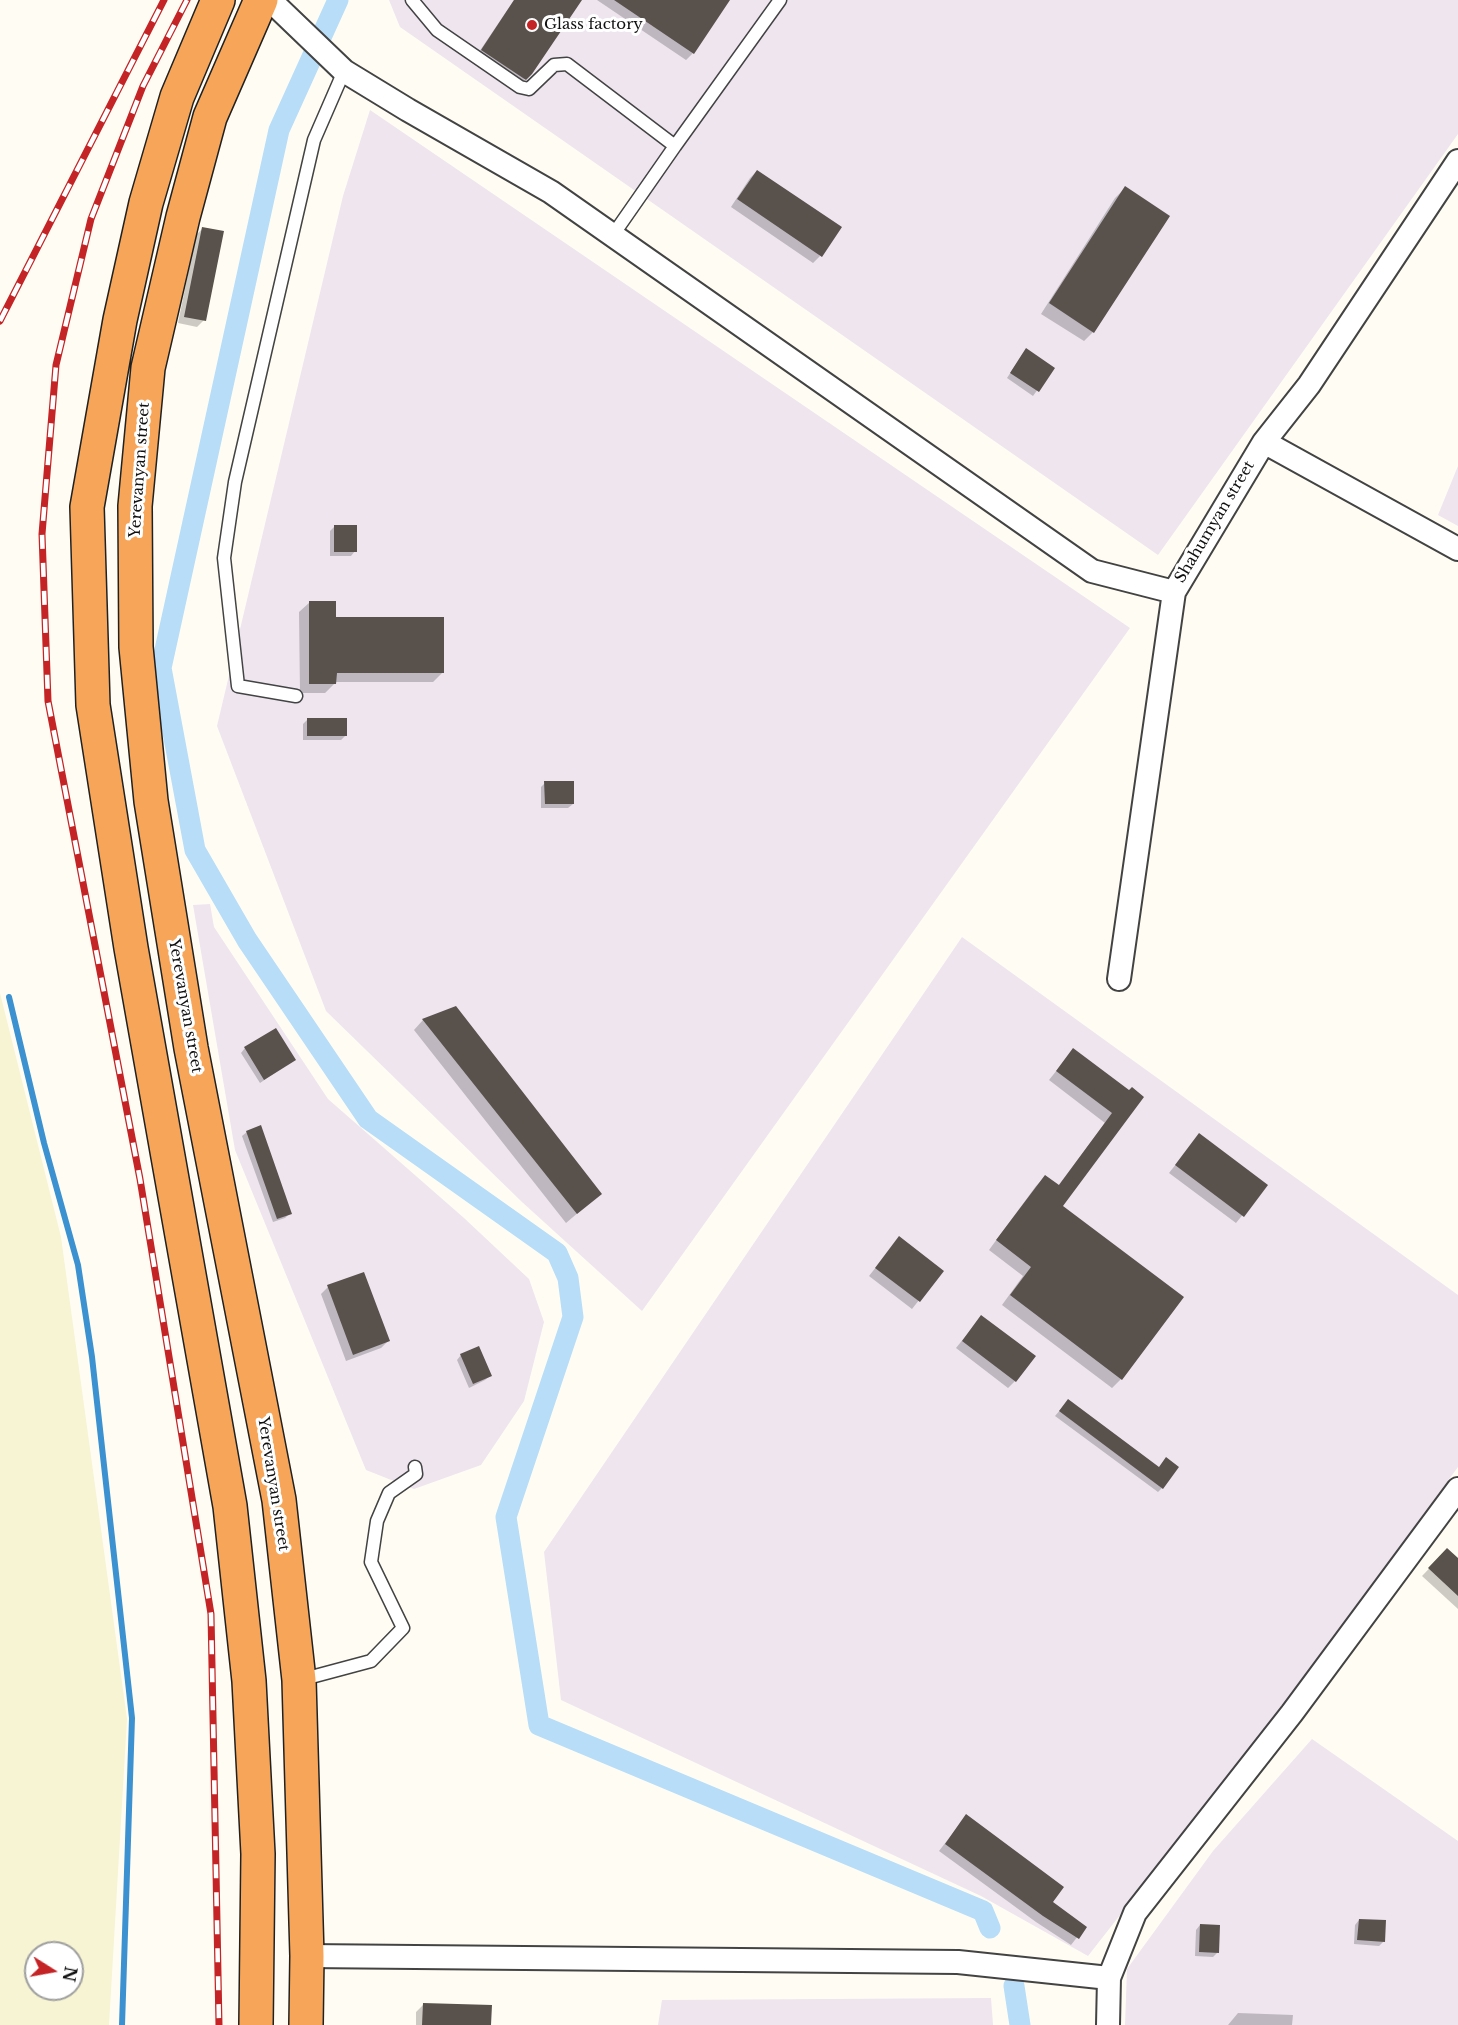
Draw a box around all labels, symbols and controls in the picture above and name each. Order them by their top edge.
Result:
place label: Glass factory [544,16,643,34]
marker: Glass factory [525,18,539,32]
street label: Yerevanyan street [126,402,154,538]
street label: Shahumyan street [1171,458,1259,586]
street label: Yerevanyan street [164,938,206,1074]
street label: Yerevanyan street [254,1416,292,1552]
north arrow [24,1941,84,2001]
text: N [58,1965,81,1983]

